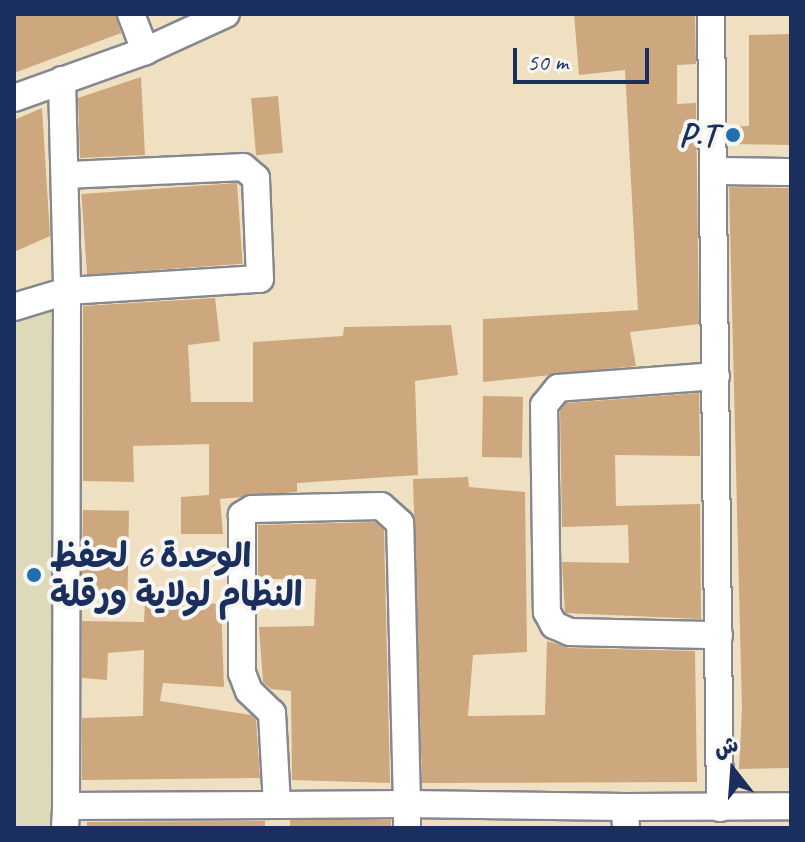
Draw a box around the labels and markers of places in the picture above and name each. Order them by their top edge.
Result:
place label: P.T [679,115,717,155]
marker: P.T [724,126,742,144]
place label: الوحدة 6 لحفظ النظام لولاية ورقلة [50,535,302,614]
marker: الوحدة 6 لحفظ النظام لولاية ورقلة [25,566,43,584]

